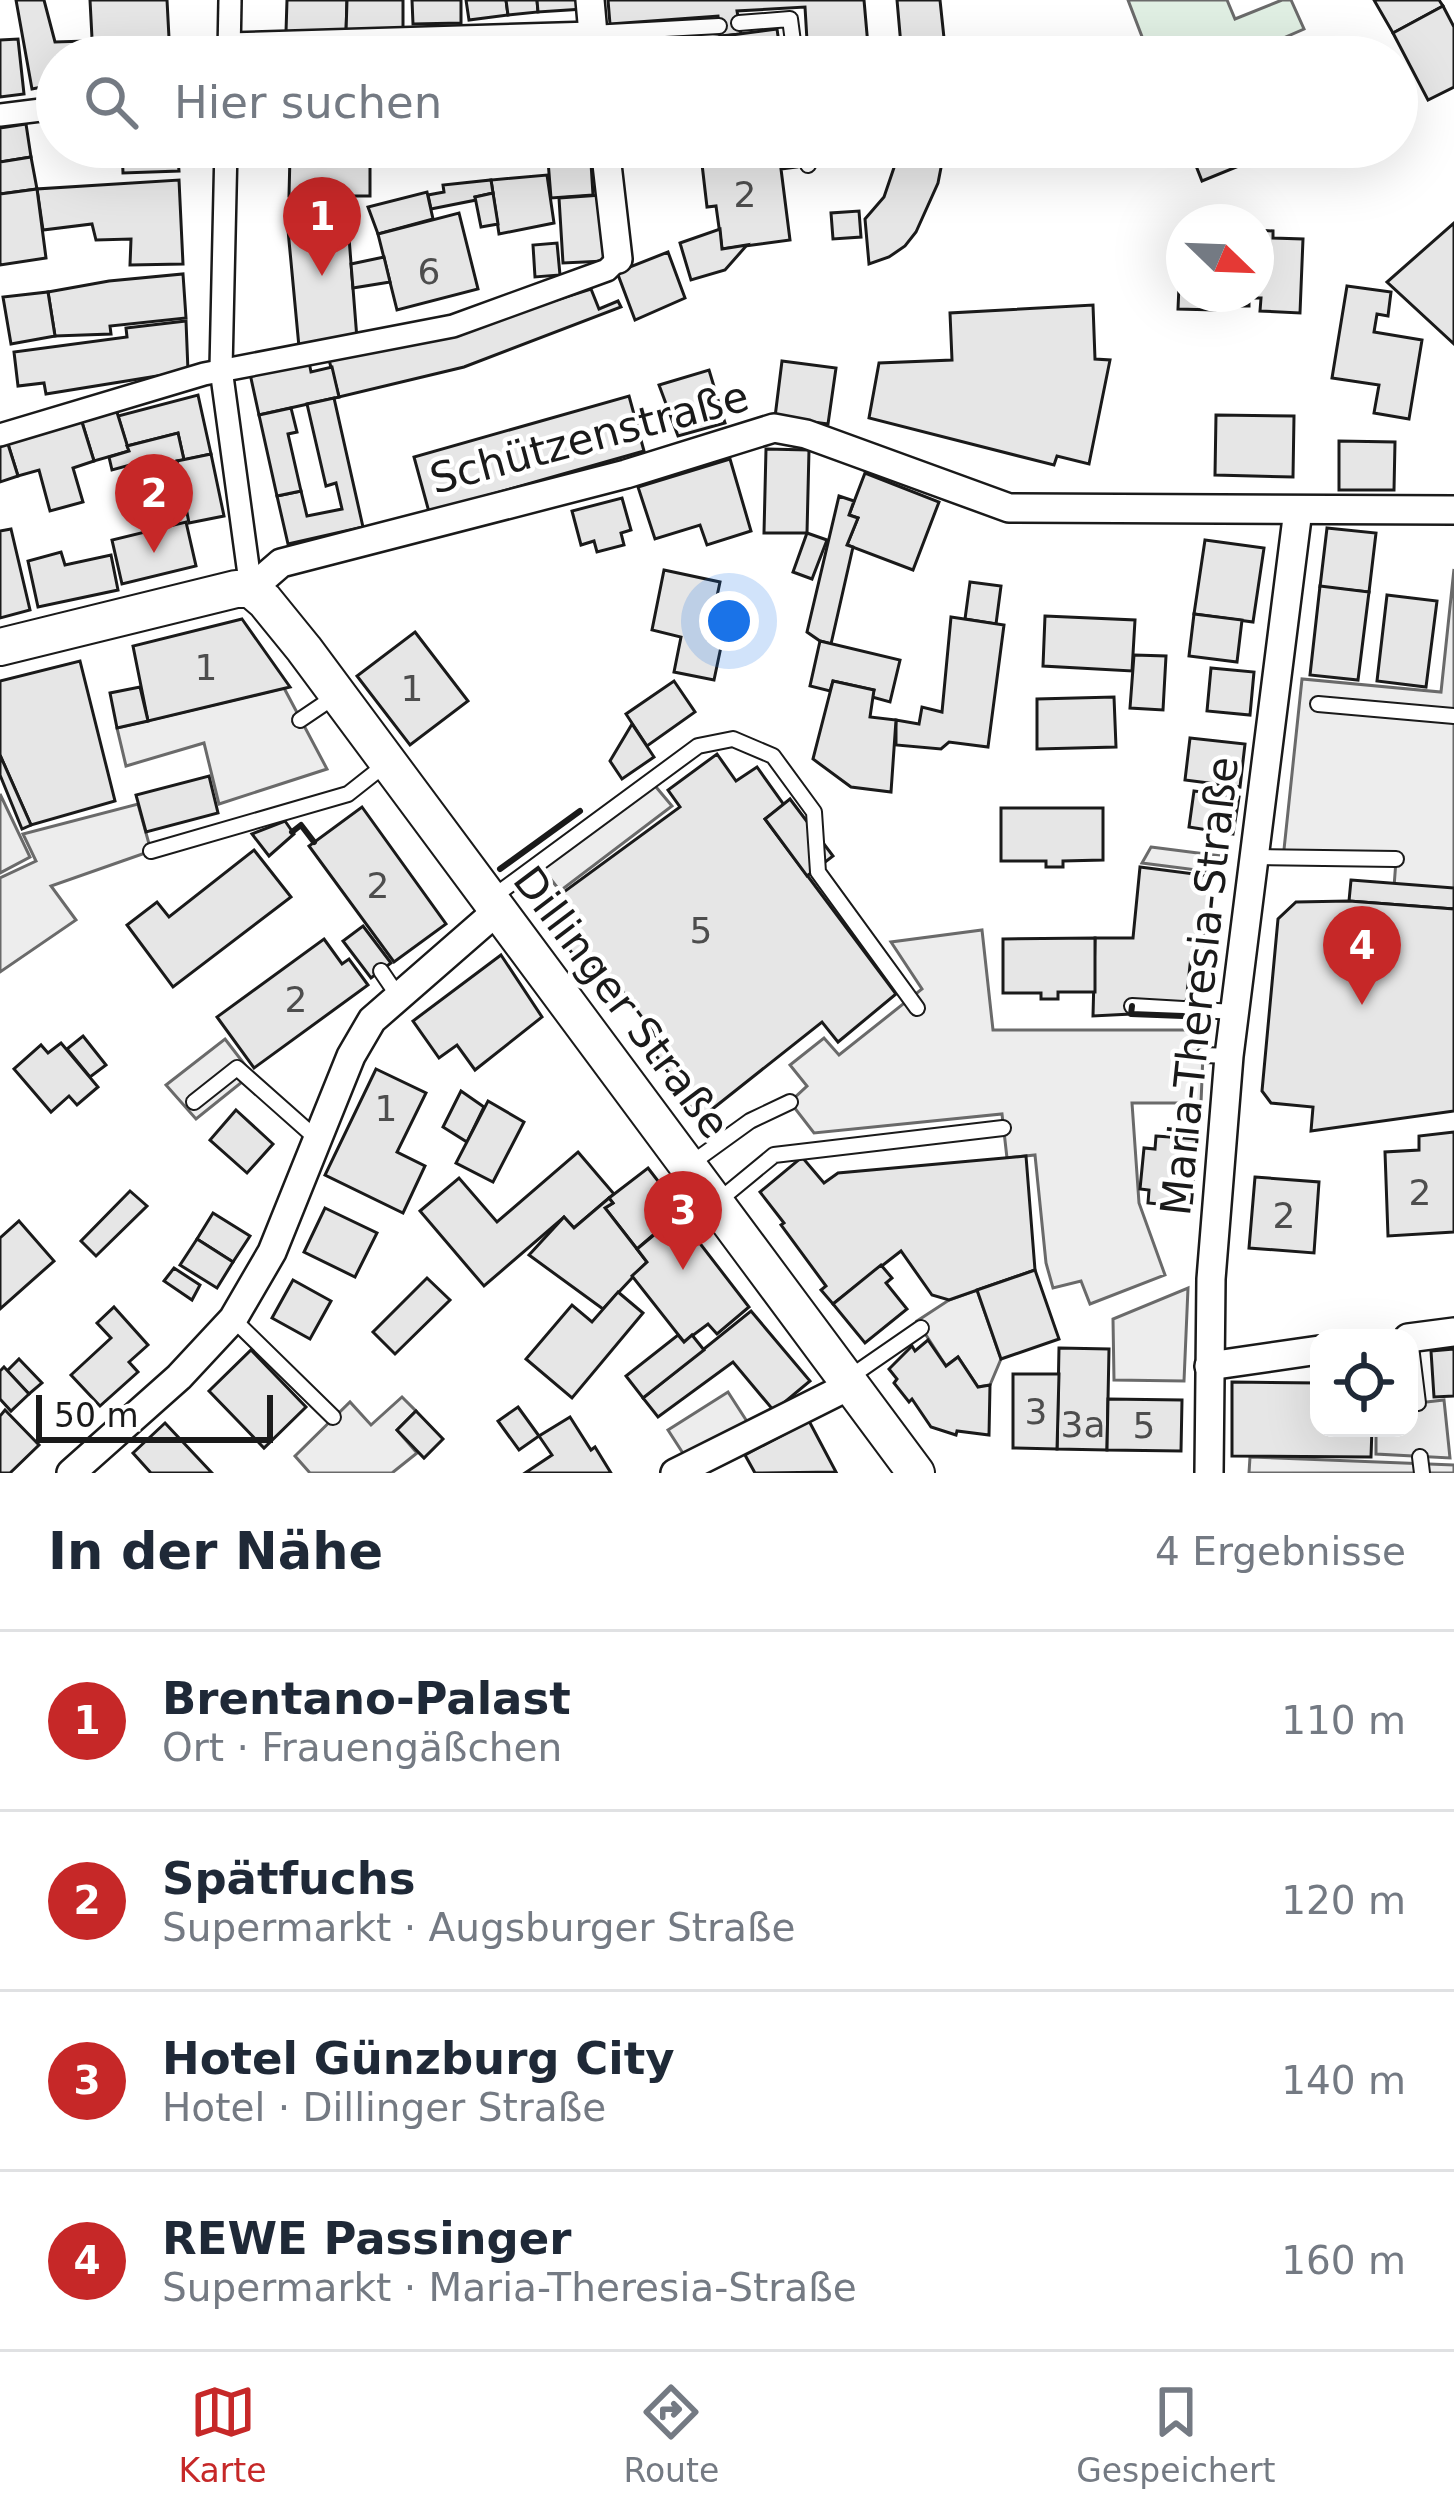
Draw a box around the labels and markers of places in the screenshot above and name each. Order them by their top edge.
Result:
pin: 1 [283,177,361,276]
pin: 2 [115,454,193,553]
pin: 4 [1323,906,1401,1005]
pin: 3 [644,1171,722,1270]

